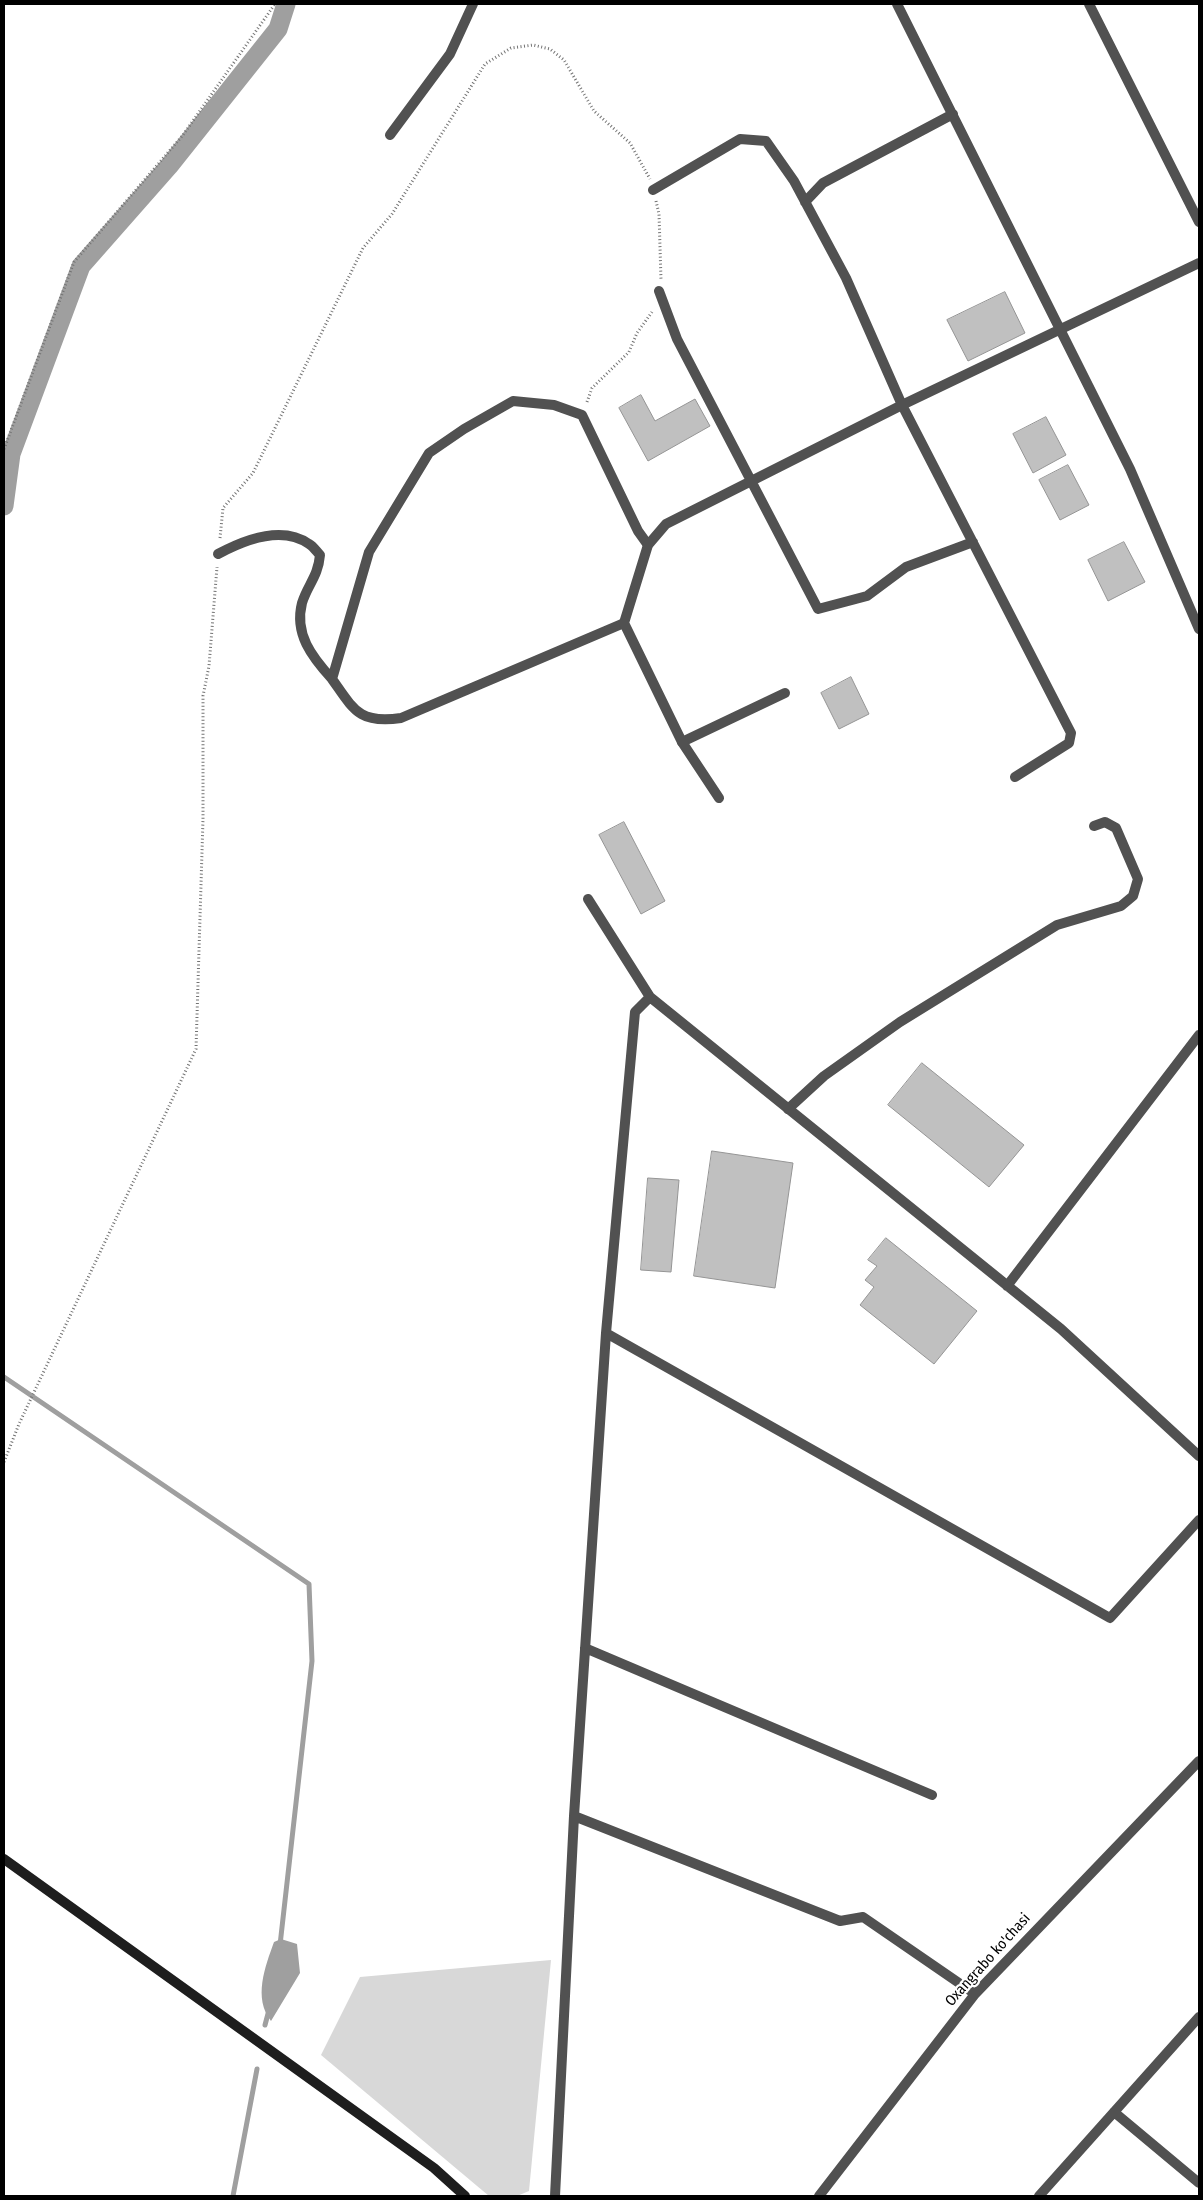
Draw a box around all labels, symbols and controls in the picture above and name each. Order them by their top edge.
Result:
street label: Oxangrabo ko'chasi [942,1910,1034,2010]

